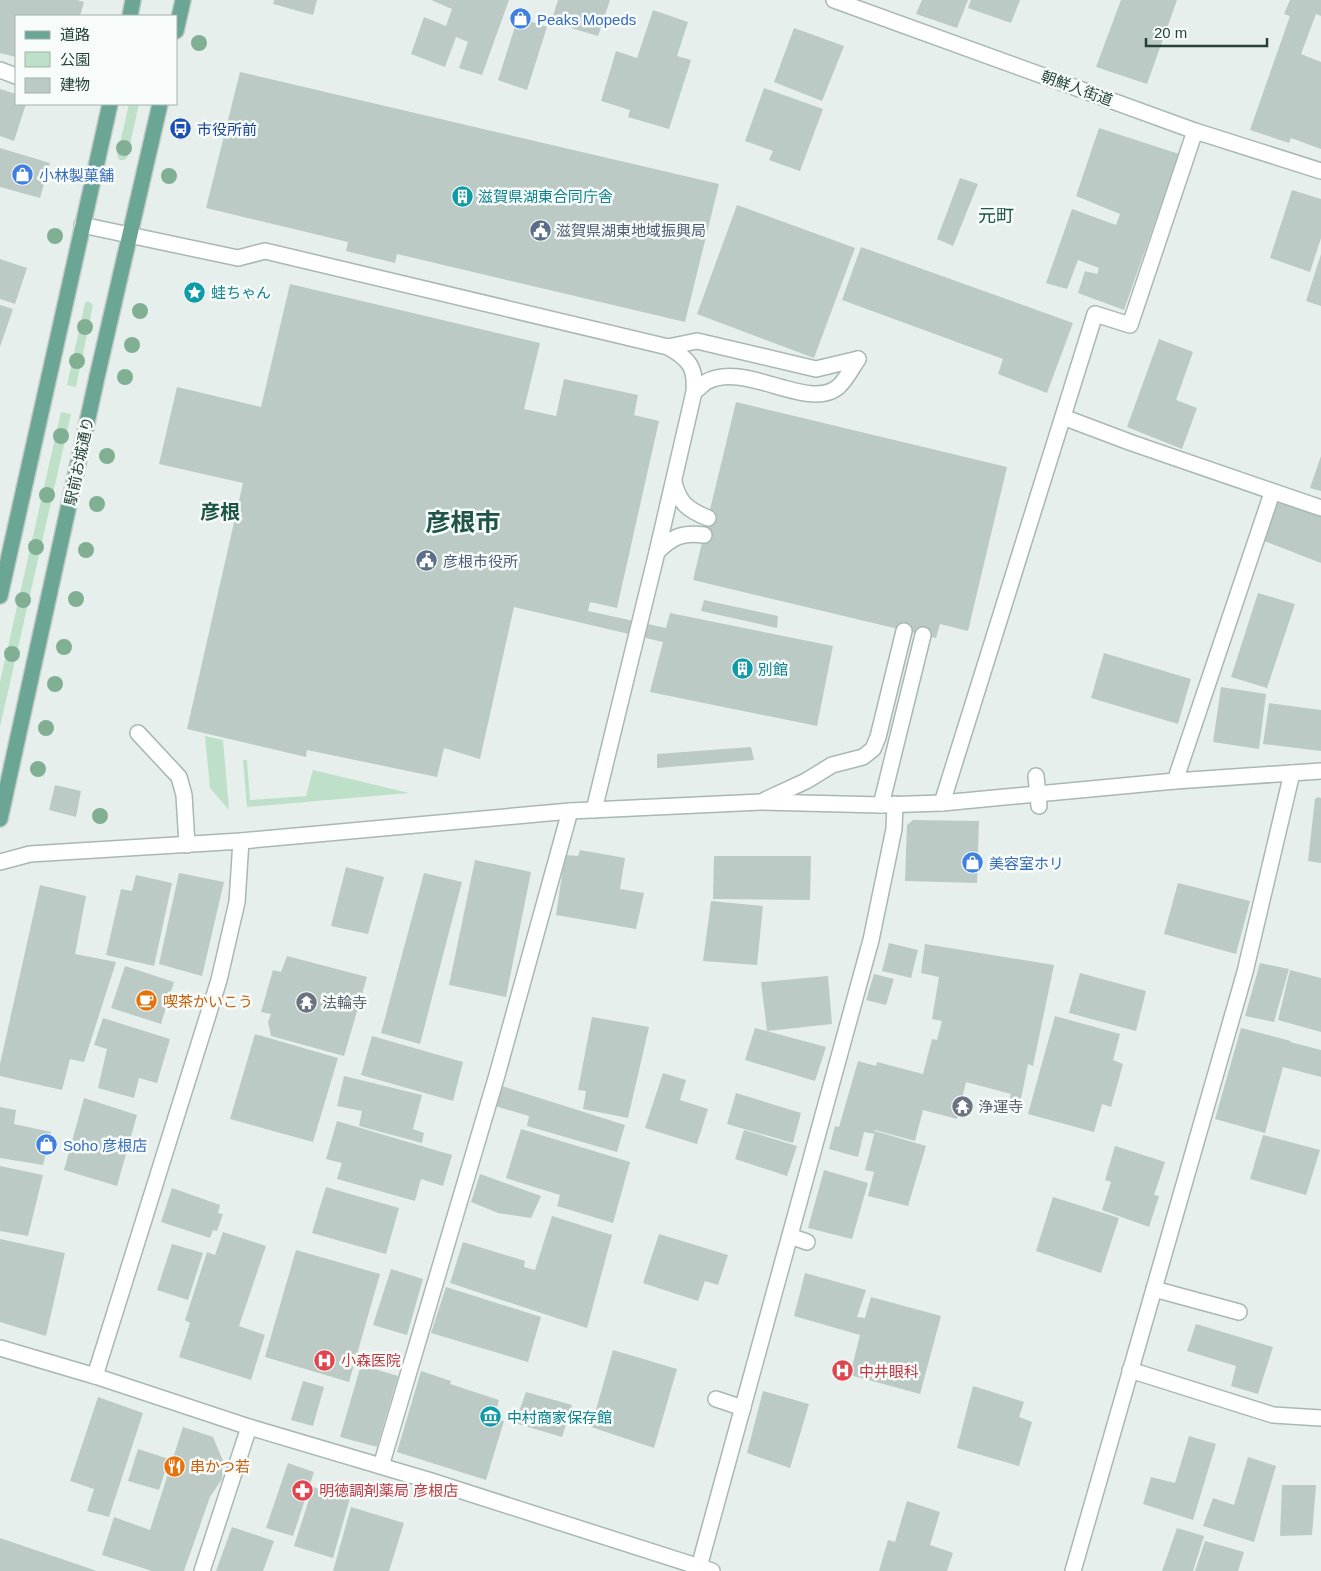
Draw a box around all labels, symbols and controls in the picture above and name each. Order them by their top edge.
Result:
shop icon: Peaks Mopeds [509,7,533,31]
place label: Peaks Mopeds [537,11,636,28]
legend [15,15,178,105]
scale bar [1146,15,1267,47]
text: 20 m [1154,24,1187,41]
text: 道路 [60,26,90,43]
text: 公園 [60,51,90,68]
street label: 朝鮮人街道 [1039,67,1115,109]
text: 建物 [60,76,90,93]
bus stop icon: 市役所前 [169,117,193,141]
place label: 市役所前 [197,121,257,138]
shop icon: 小林製菓舗 [11,163,35,187]
place label: 小林製菓舗 [39,167,114,184]
building icon: 滋賀県湖東合同庁舎 [450,184,474,208]
place label: 滋賀県湖東合同庁舎 [478,188,613,205]
district label: 元町 [978,206,1014,226]
public building icon: 滋賀県湖東地域振興局 [528,218,552,242]
place label: 滋賀県湖東地域振興局 [556,222,706,239]
place icon: 蛙ちゃん [183,280,207,304]
place label: 蛙ちゃん [211,284,271,301]
street label: 駅前お城通り [61,415,97,507]
district label: 彦根 [200,501,240,523]
district label: 彦根市 [425,508,501,536]
public building icon: 彦根市役所 [415,549,439,573]
place label: 彦根市役所 [443,553,518,570]
building icon: 別館 [730,657,754,681]
place label: 別館 [758,661,788,678]
shop icon: 美容室ホリ [961,851,985,875]
place label: 美容室ホリ [989,855,1064,872]
cafe icon: 喫茶かいこう [135,989,159,1013]
temple icon: 法輪寺 [294,990,318,1014]
place label: 喫茶かいこう [163,993,253,1010]
place label: 法輪寺 [322,994,367,1011]
temple icon: 浄運寺 [950,1094,974,1118]
place label: 浄運寺 [978,1098,1023,1115]
shop icon: Soho 彦根店 [35,1133,59,1157]
place label: Soho 彦根店 [63,1137,147,1154]
hospital icon: 小森医院 [313,1348,337,1372]
place label: 小森医院 [341,1352,401,1369]
hospital icon: 中井眼科 [831,1359,855,1383]
place label: 中井眼科 [859,1363,919,1380]
museum icon: 中村商家保存館 [479,1405,503,1429]
place label: 中村商家保存館 [507,1409,612,1426]
restaurant icon: 串かつ若 [162,1454,186,1478]
place label: 串かつ若 [190,1458,250,1475]
pharmacy icon: 明徳調剤薬局 彦根店 [291,1478,315,1502]
place label: 明徳調剤薬局 彦根店 [319,1482,458,1499]

